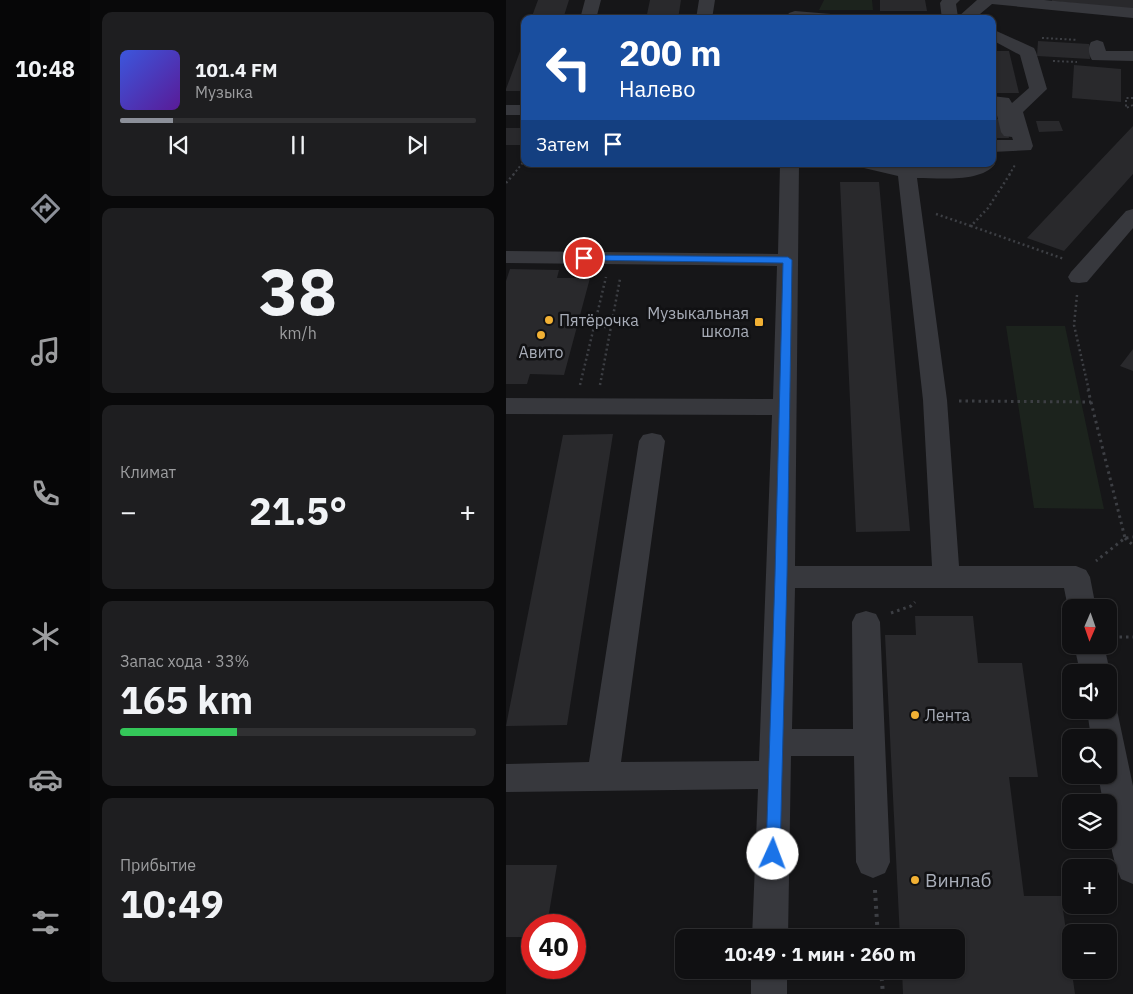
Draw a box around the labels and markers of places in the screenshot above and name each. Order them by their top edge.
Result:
pin [563,237,605,279]
place label: Музыкальная школа [647,303,749,341]
place label: Пятёрочка [559,310,639,330]
marker: Пятёрочка [543,314,555,326]
marker: Музыкальная школа [753,316,765,328]
marker: Авито [535,329,547,341]
place label: Авито [519,342,563,362]
place label: Лента [925,705,970,725]
marker: Лента [909,709,921,721]
place label: Винлаб [925,868,991,892]
marker: Винлаб [909,874,921,886]

